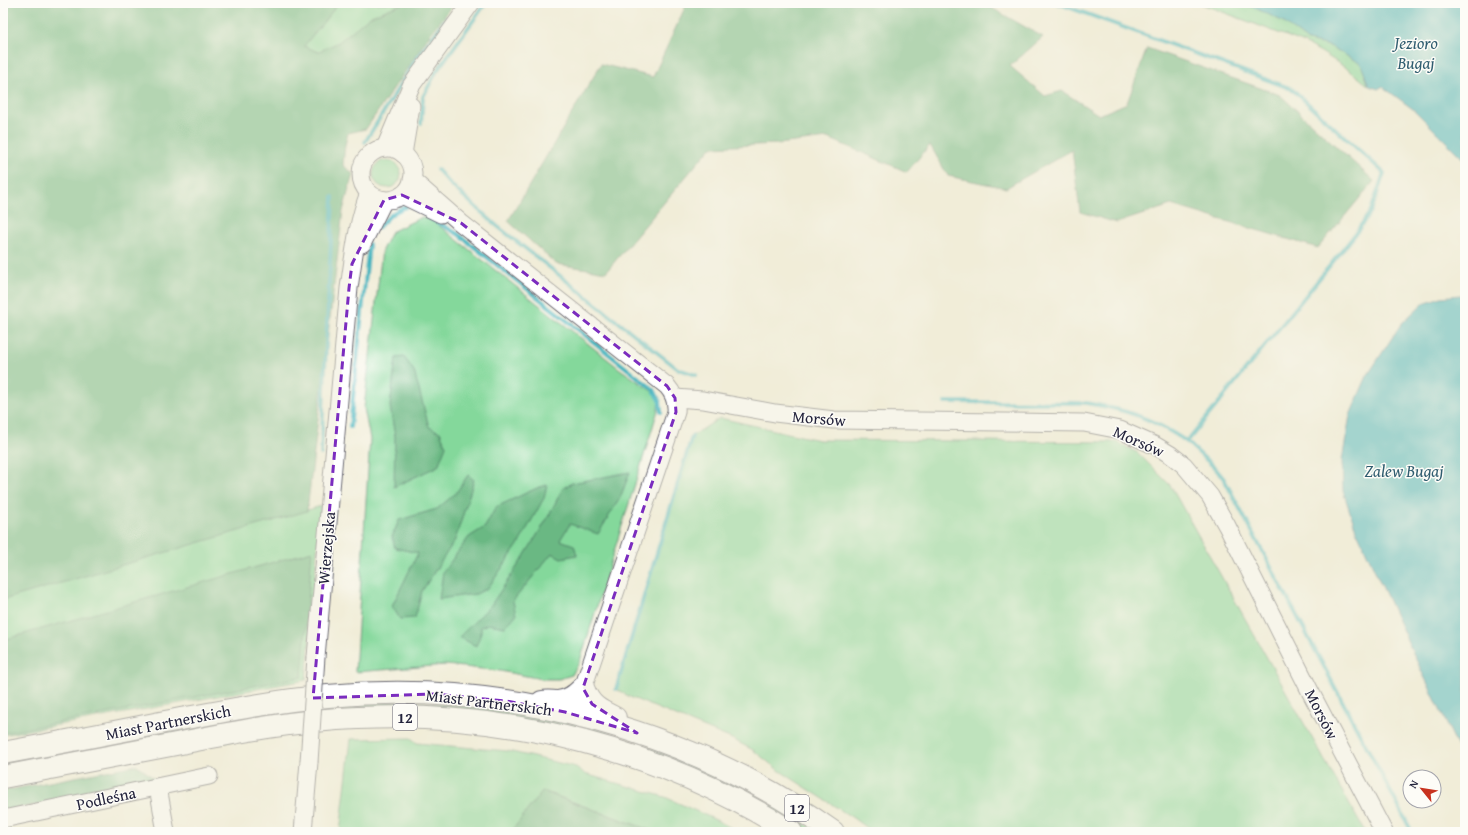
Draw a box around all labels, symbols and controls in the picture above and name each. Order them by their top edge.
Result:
water label: Jezioro Bugaj [1391,30,1438,75]
street label: Morsów [791,404,847,432]
street label: Morsów [1110,419,1169,463]
water label: Zalew Bugaj [1364,458,1444,483]
street label: Wierzejska [311,510,341,585]
street label: Miast Partnerskich [425,682,553,722]
street label: Morsów [1299,685,1345,744]
street label: Miast Partnerskich [103,698,233,746]
road number: 12 [393,704,417,730]
north arrow [1402,769,1442,809]
text: N [1405,776,1422,791]
street label: Podleśna [74,780,138,816]
road number: 12 [785,795,809,821]

